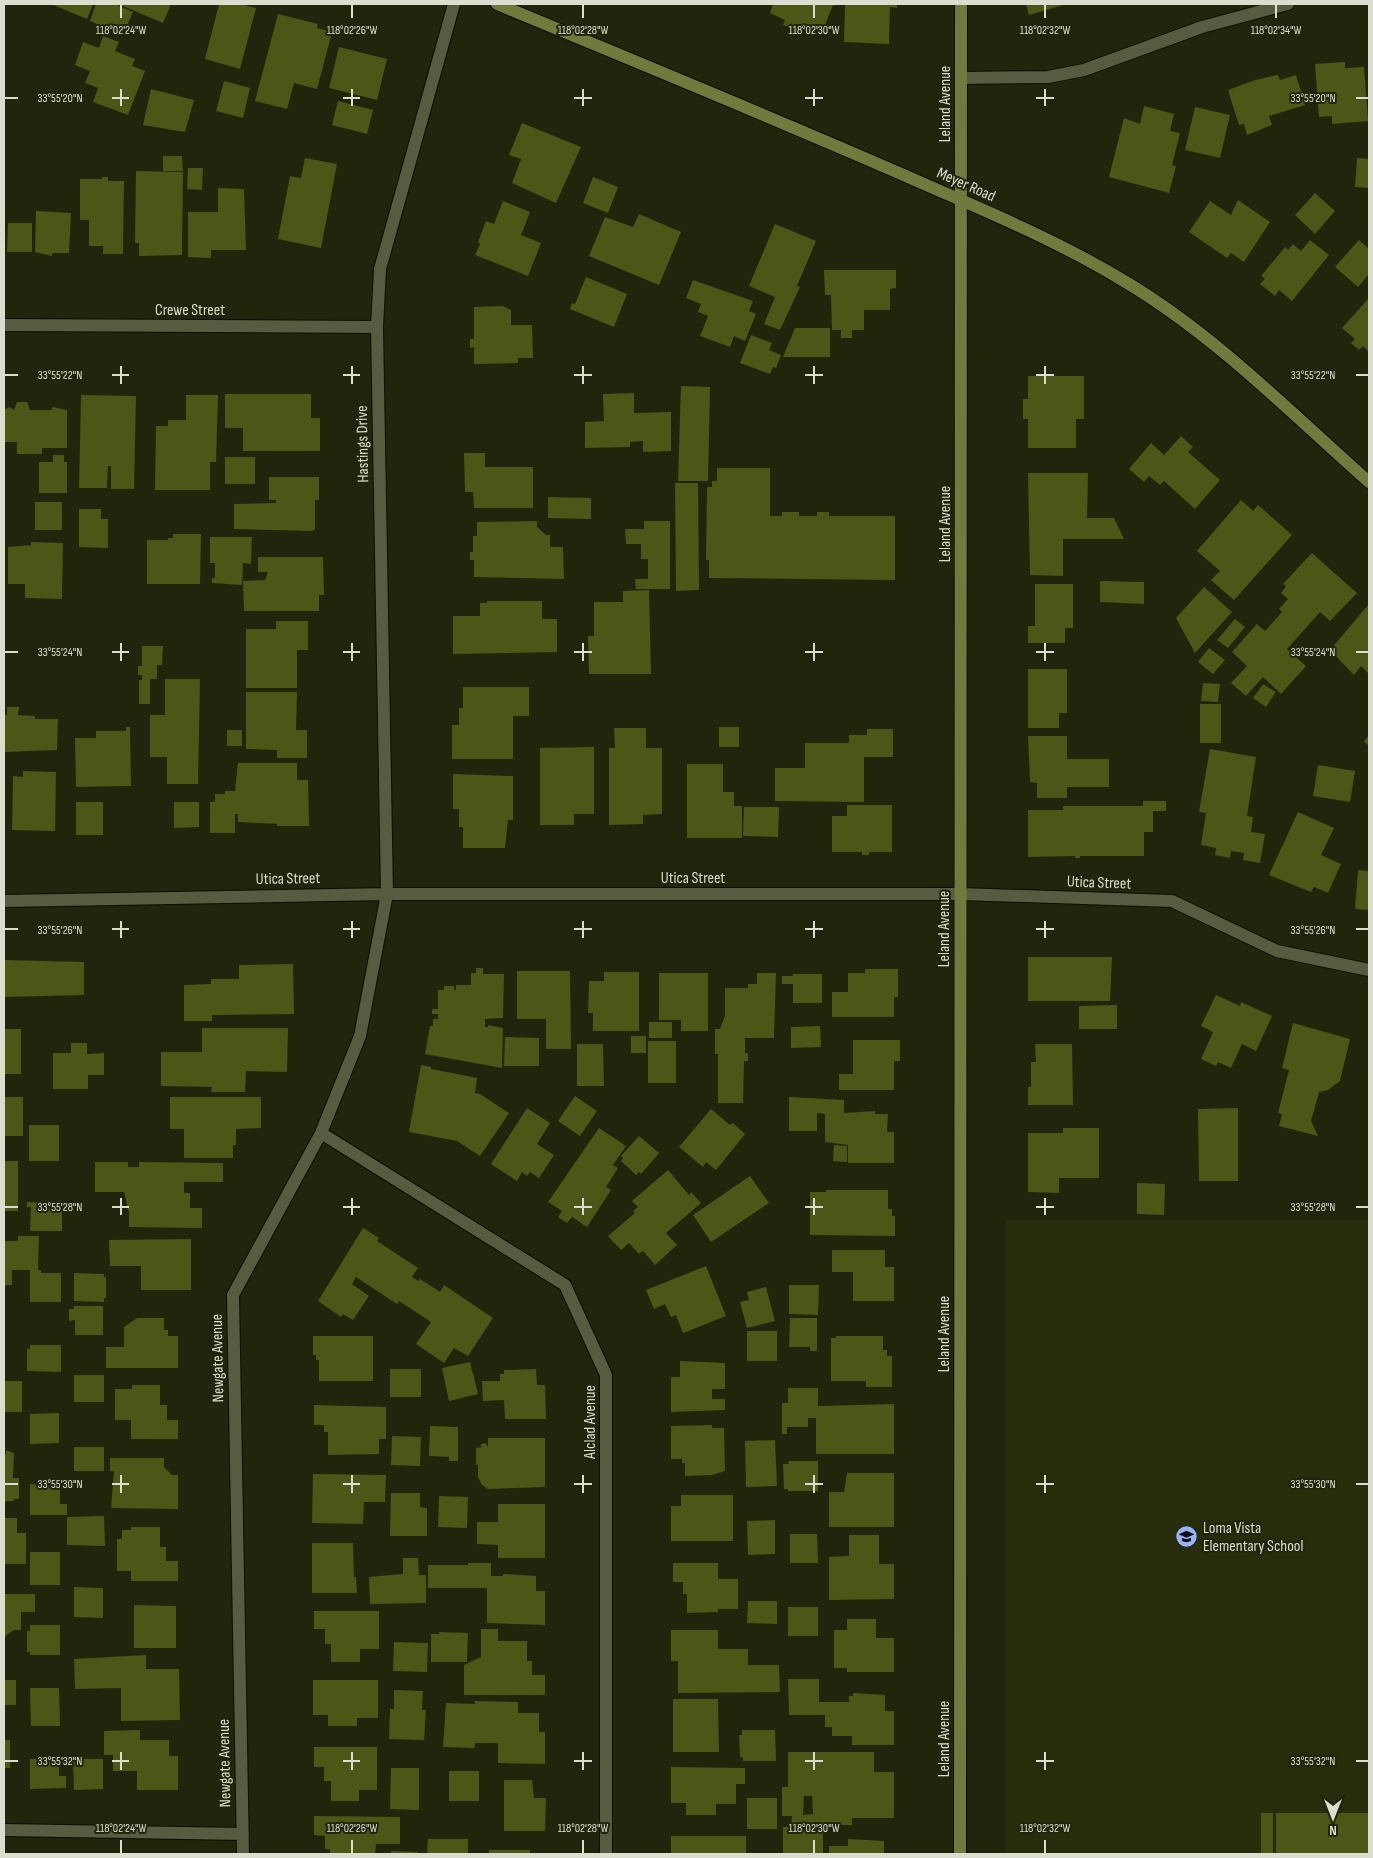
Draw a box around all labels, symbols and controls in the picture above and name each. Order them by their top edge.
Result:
text: 118°02'24"W [96,23,146,38]
text: 118°02'26"W [327,23,378,38]
text: 118°02'28"W [558,23,609,38]
text: 118°02'30"W [789,23,840,38]
text: 118°02'32"W [1020,23,1070,38]
text: 118°02'34"W [1251,23,1301,38]
street label: Leland Avenue [936,66,955,142]
text: 33°55'20"N [37,91,83,106]
text: 33°55'20"N [1290,91,1336,106]
street label: Meyer Road [934,164,998,206]
street label: Crewe Street [155,301,225,320]
text: 33°55'22"N [38,368,82,383]
text: 33°55'22"N [1291,368,1335,383]
street label: Hastings Drive [353,405,373,483]
street label: Leland Avenue [936,486,955,562]
text: 33°55'24"N [38,645,82,660]
text: 33°55'24"N [1291,645,1335,660]
street label: Utica Street [256,869,320,889]
street label: Utica Street [661,869,725,888]
street label: Utica Street [1066,872,1132,894]
street label: Leland Avenue [935,891,954,967]
text: 33°55'26"N [38,923,82,938]
text: 33°55'26"N [1291,923,1335,938]
text: 33°55'28"N [38,1200,82,1215]
text: 33°55'28"N [1291,1200,1335,1215]
street label: Leland Avenue [935,1296,954,1372]
street label: Newgate Avenue [208,1314,228,1402]
street label: Alclad Avenue [581,1385,600,1460]
text: 33°55'30"N [37,1477,83,1492]
text: 33°55'30"N [1290,1477,1336,1492]
place label: Loma Vista Elementary School [1203,1519,1303,1556]
school or university icon: Loma Vista Elementary School [1175,1525,1199,1549]
street label: Leland Avenue [935,1701,954,1777]
street label: Newgate Avenue [215,1719,235,1807]
text: 33°55'32"N [38,1754,82,1769]
text: 33°55'32"N [1291,1754,1335,1769]
north arrow [1308,1793,1358,1843]
text: 118°02'24"W [96,1821,146,1836]
text: 118°02'26"W [327,1821,378,1836]
text: 118°02'28"W [558,1821,609,1836]
text: 118°02'30"W [789,1821,840,1836]
text: 118°02'32"W [1020,1821,1070,1836]
text: N [1329,1822,1337,1839]

